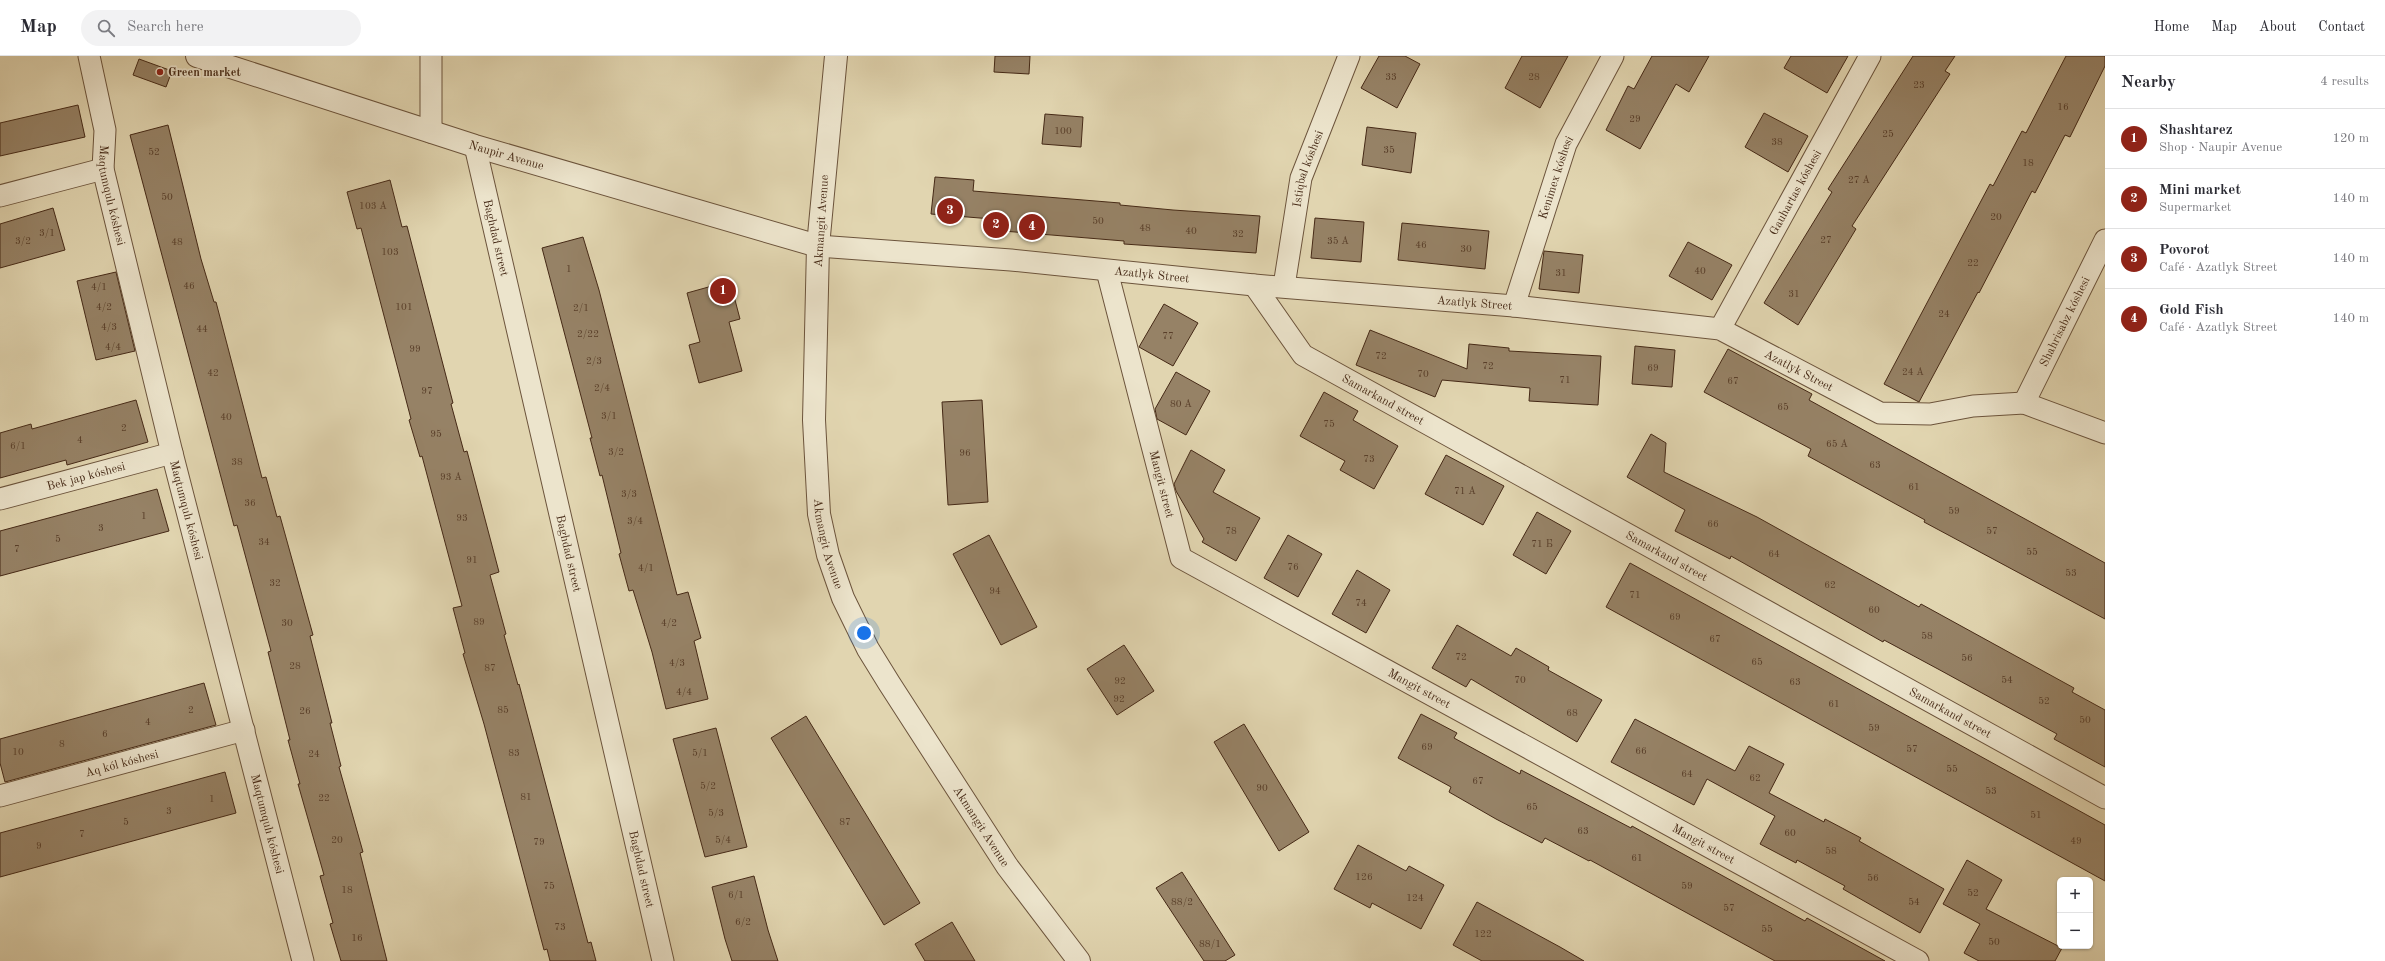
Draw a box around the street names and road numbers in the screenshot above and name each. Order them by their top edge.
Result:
street label: Istiqbal kóshesi [1291,129,1326,208]
street label: Kenimex kóshesi [1537,134,1576,221]
street label: Naupir Avenue [467,139,546,173]
street label: Maqtumqulı kóshesi [96,145,126,247]
street label: Gauhartas kóshesi [1768,148,1824,237]
street label: Akmangit Avenue [813,174,831,268]
street label: Baghdad street [480,198,510,278]
street label: Azatlyk Street [1113,266,1190,285]
street label: Shahrisabz kóshesi [2038,275,2093,369]
street label: Azatlyk Street [1436,295,1513,313]
street label: Azatlyk Street [1762,348,1835,394]
street label: Samarkand street [1340,373,1426,428]
street label: Mangit street [1146,449,1175,519]
street label: Maqtumqulı kóshesi [167,459,204,561]
street label: Bek jap kóshesi [46,461,127,493]
street label: Akmangit Avenue [811,498,845,591]
street label: Baghdad street [553,514,583,593]
street label: Samarkand street [1623,529,1709,584]
street label: Mangit street [1386,667,1452,711]
street label: Samarkand street [1907,686,1993,741]
street label: Aq kól kóshesi [84,748,160,780]
street label: Maqtumqulı kóshesi [248,773,285,875]
street label: Akmangit Avenue [950,785,1011,870]
street label: Mangit street [1670,823,1736,867]
street label: Baghdad street [626,830,655,909]

